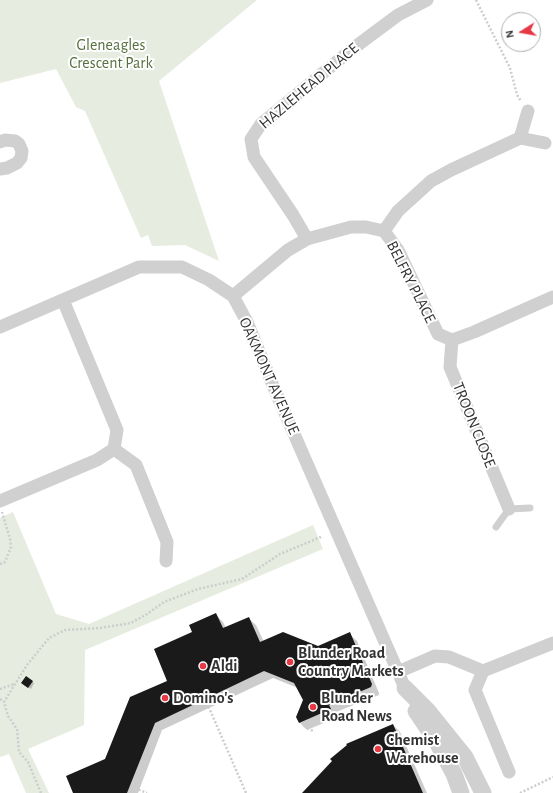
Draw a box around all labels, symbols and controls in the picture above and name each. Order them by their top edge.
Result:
north arrow [501,12,541,52]
text: N [504,29,516,39]
park label: Gleneagles Crescent Park [69,35,153,73]
street label: HAZLEHEAD PLACE [255,39,363,133]
street label: BELFRY PLACE [382,238,440,326]
street label: OAKMONT AVENUE [235,314,303,438]
street label: TROON CLOSE [448,380,500,470]
place label: Blunder Road Country Markets [298,643,404,681]
place label: Aldi [211,656,238,676]
marker: Blunder Road Country Markets [285,657,295,667]
marker: Aldi [198,661,208,671]
place label: Domino's [173,688,233,708]
place label: Blunder Road News [321,688,392,726]
marker: Domino's [160,693,170,703]
marker: Blunder Road News [308,702,318,712]
place label: Chemist Warehouse [386,730,459,768]
marker: Chemist Warehouse [373,744,383,754]

